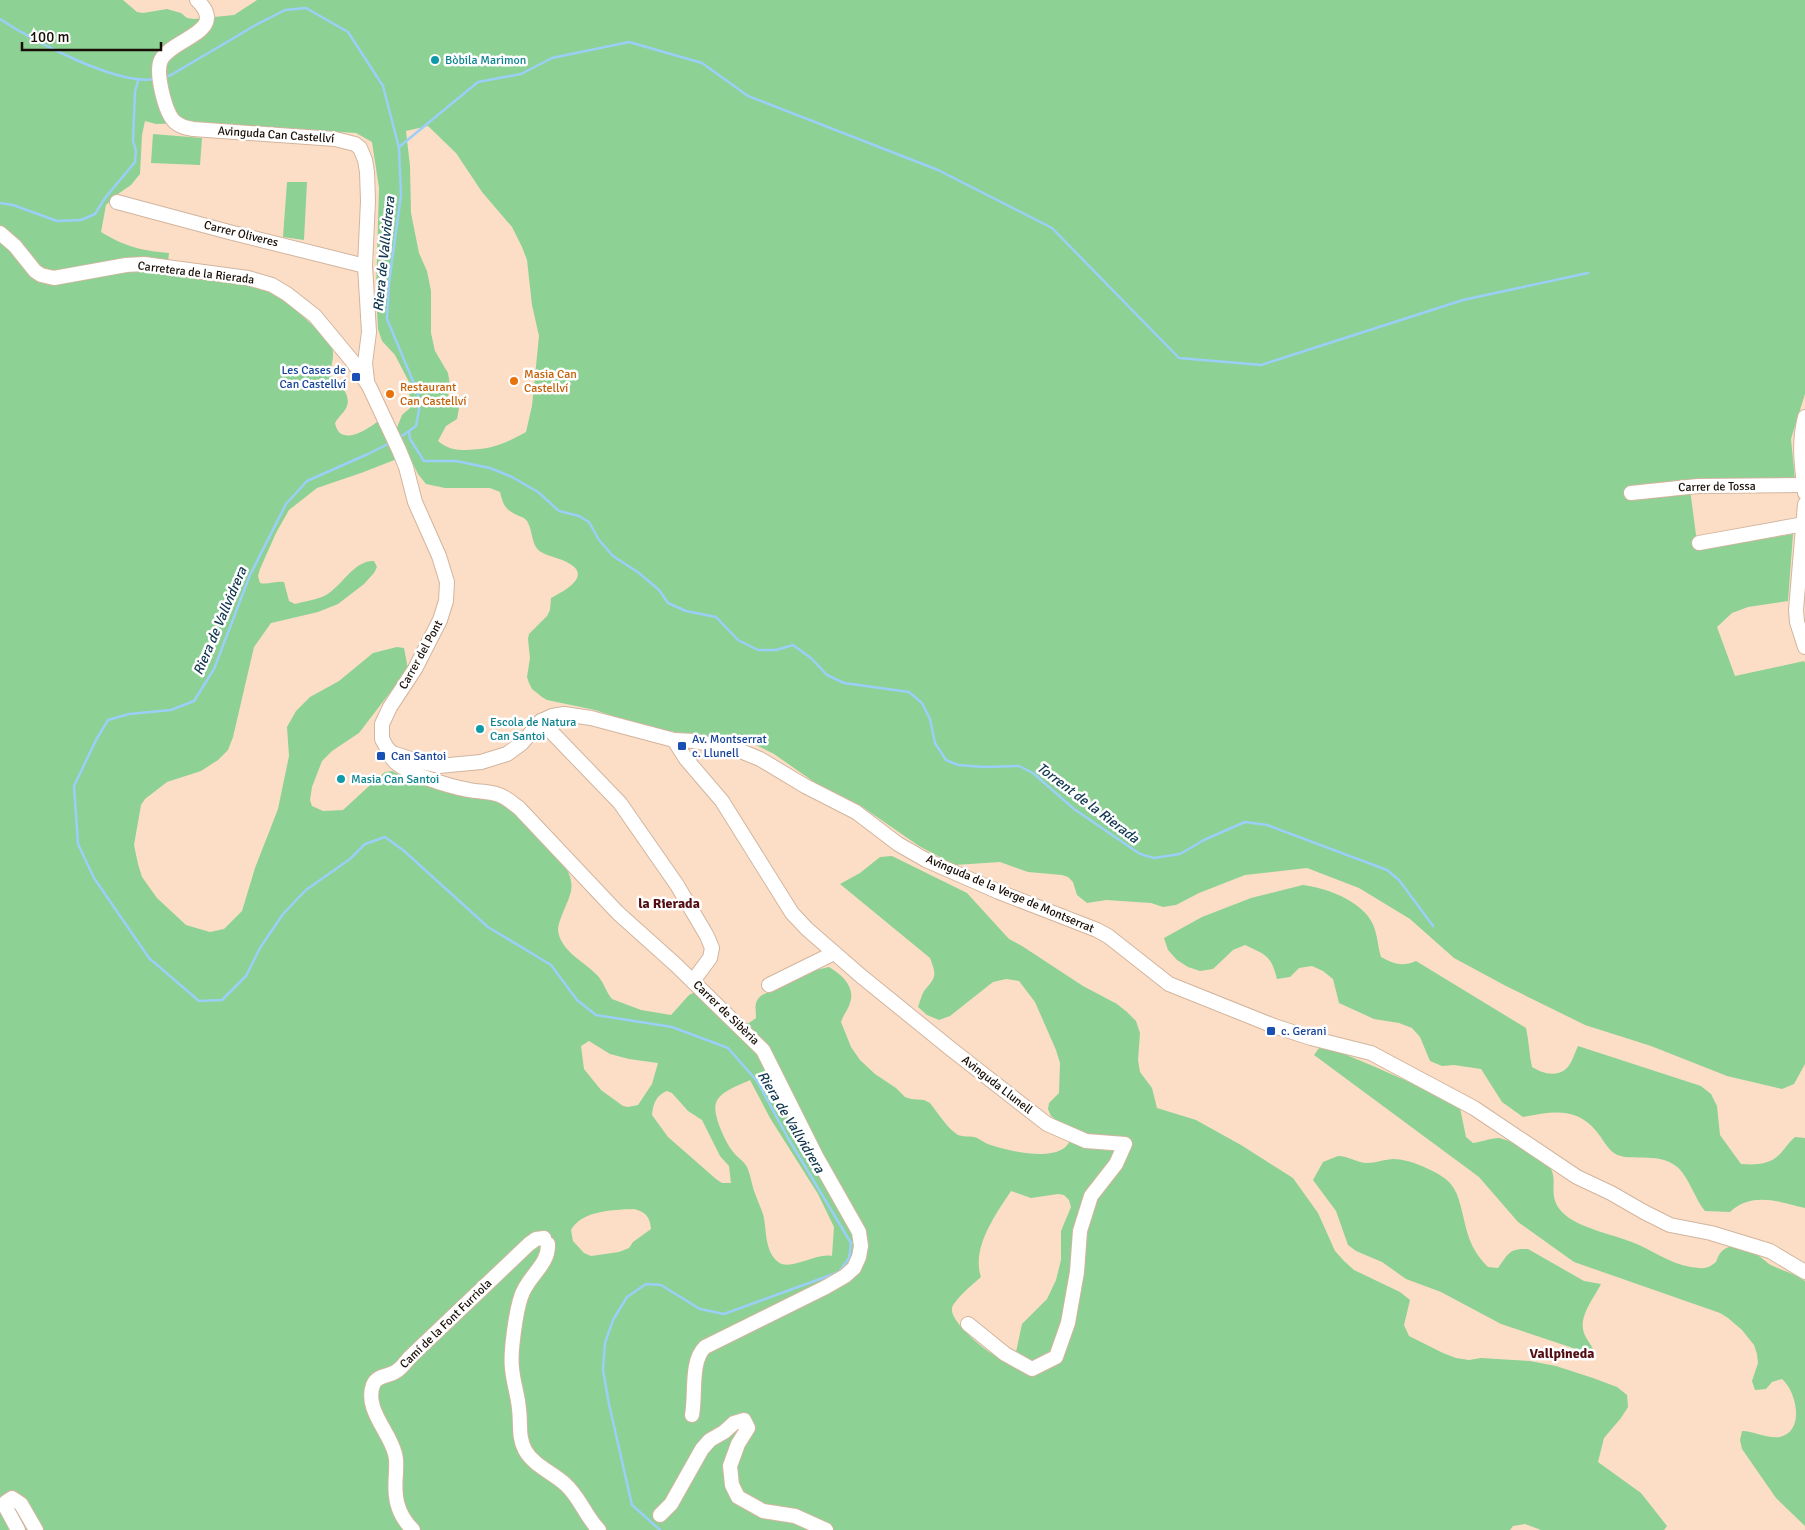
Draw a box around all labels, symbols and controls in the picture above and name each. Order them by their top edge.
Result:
scale bar [22,20,161,52]
text: 100 m [30,28,70,46]
place label: Bòbila Marimon [445,53,526,68]
marker: Bòbila Marimon [429,54,441,66]
street label: Avinguda Can Castellví [217,123,336,147]
water label: Riera de Vallvidrera [369,195,399,313]
street label: Carrer Oliveres [202,218,280,250]
street label: Carretera de la Rierada [137,258,255,288]
place label: Les Cases de Can Castellví [279,363,347,392]
place label: Masia Can Castellví [524,367,577,396]
marker: Les Cases de Can Castellví [350,371,362,383]
marker: Masia Can Castellví [508,375,520,387]
place label: Restaurant Can Castellví [400,380,467,409]
marker: Restaurant Can Castellví [384,388,396,400]
street label: Carrer de Tossa [1678,479,1756,495]
water label: Riera de Vallvidrera [190,564,251,678]
street label: Carrer del Pont [396,618,446,692]
place label: Escola de Natura Can Santoi [490,715,576,744]
marker: Escola de Natura Can Santoi [474,723,486,735]
place label: Av. Montserrat c. Llunell [692,732,767,761]
marker: Av. Montserrat c. Llunell [676,740,688,752]
place label: Can Santoi [391,749,446,764]
marker: Can Santoi [375,750,387,762]
water label: Torrent de la Rierada [1034,759,1143,847]
place label: Masia Can Santoi [351,772,439,787]
marker: Masia Can Santoi [335,773,347,785]
street label: Avinguda de la Verge de Montserrat [924,852,1096,936]
district label: la Rierada [638,895,700,912]
street label: Carrer de Sibèria [690,978,762,1048]
place label: c. Gerani [1281,1024,1326,1039]
marker: c. Gerani [1265,1025,1277,1037]
street label: Avinguda Llunell [959,1053,1036,1118]
water label: Riera de Vallvidrera [754,1068,829,1177]
street label: Camí de la Font Furriola [397,1276,495,1372]
district label: Vallpineda [1530,1345,1594,1362]

